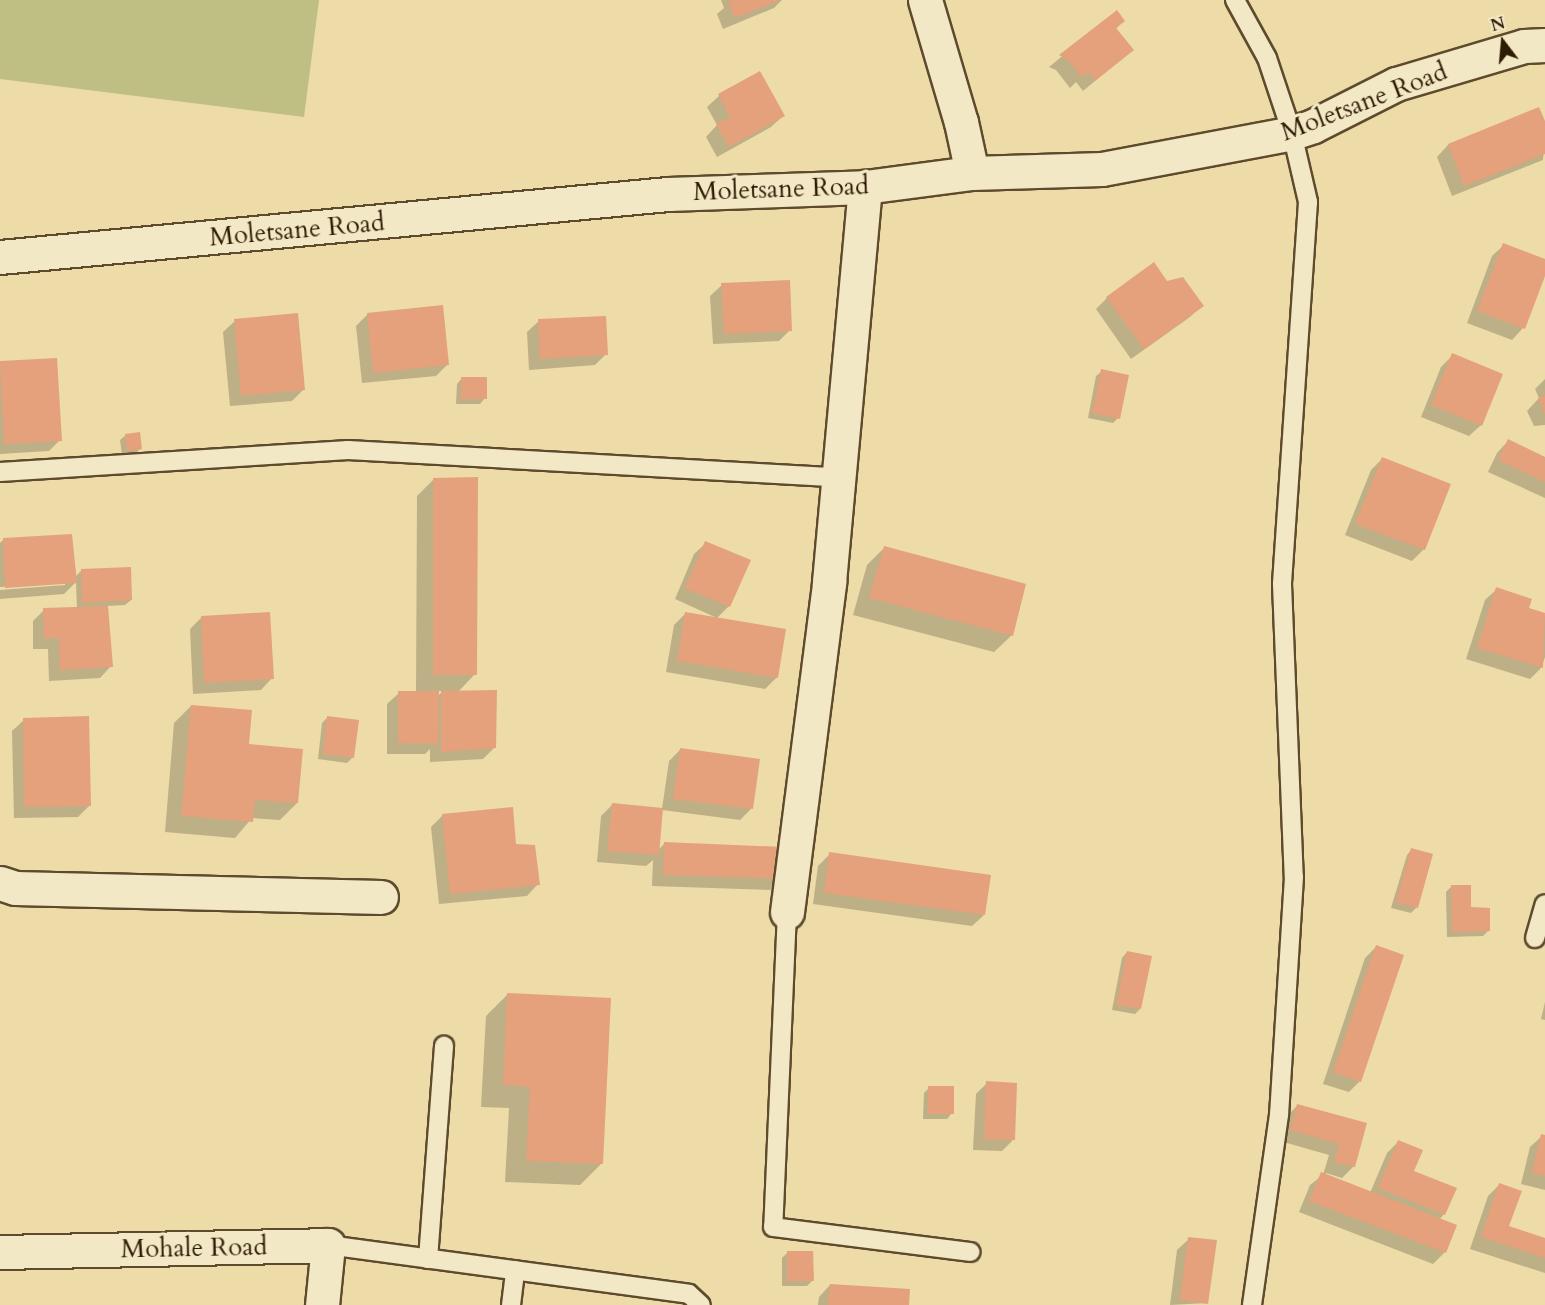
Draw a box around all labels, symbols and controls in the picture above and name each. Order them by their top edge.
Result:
north arrow [1473,12,1533,72]
text: N [1488,12,1508,37]
street label: Moletsane Road [1276,56,1452,148]
street label: Moletsane Road [693,170,869,208]
street label: Moletsane Road [208,207,386,253]
street label: Mohale Road [120,1231,268,1265]

